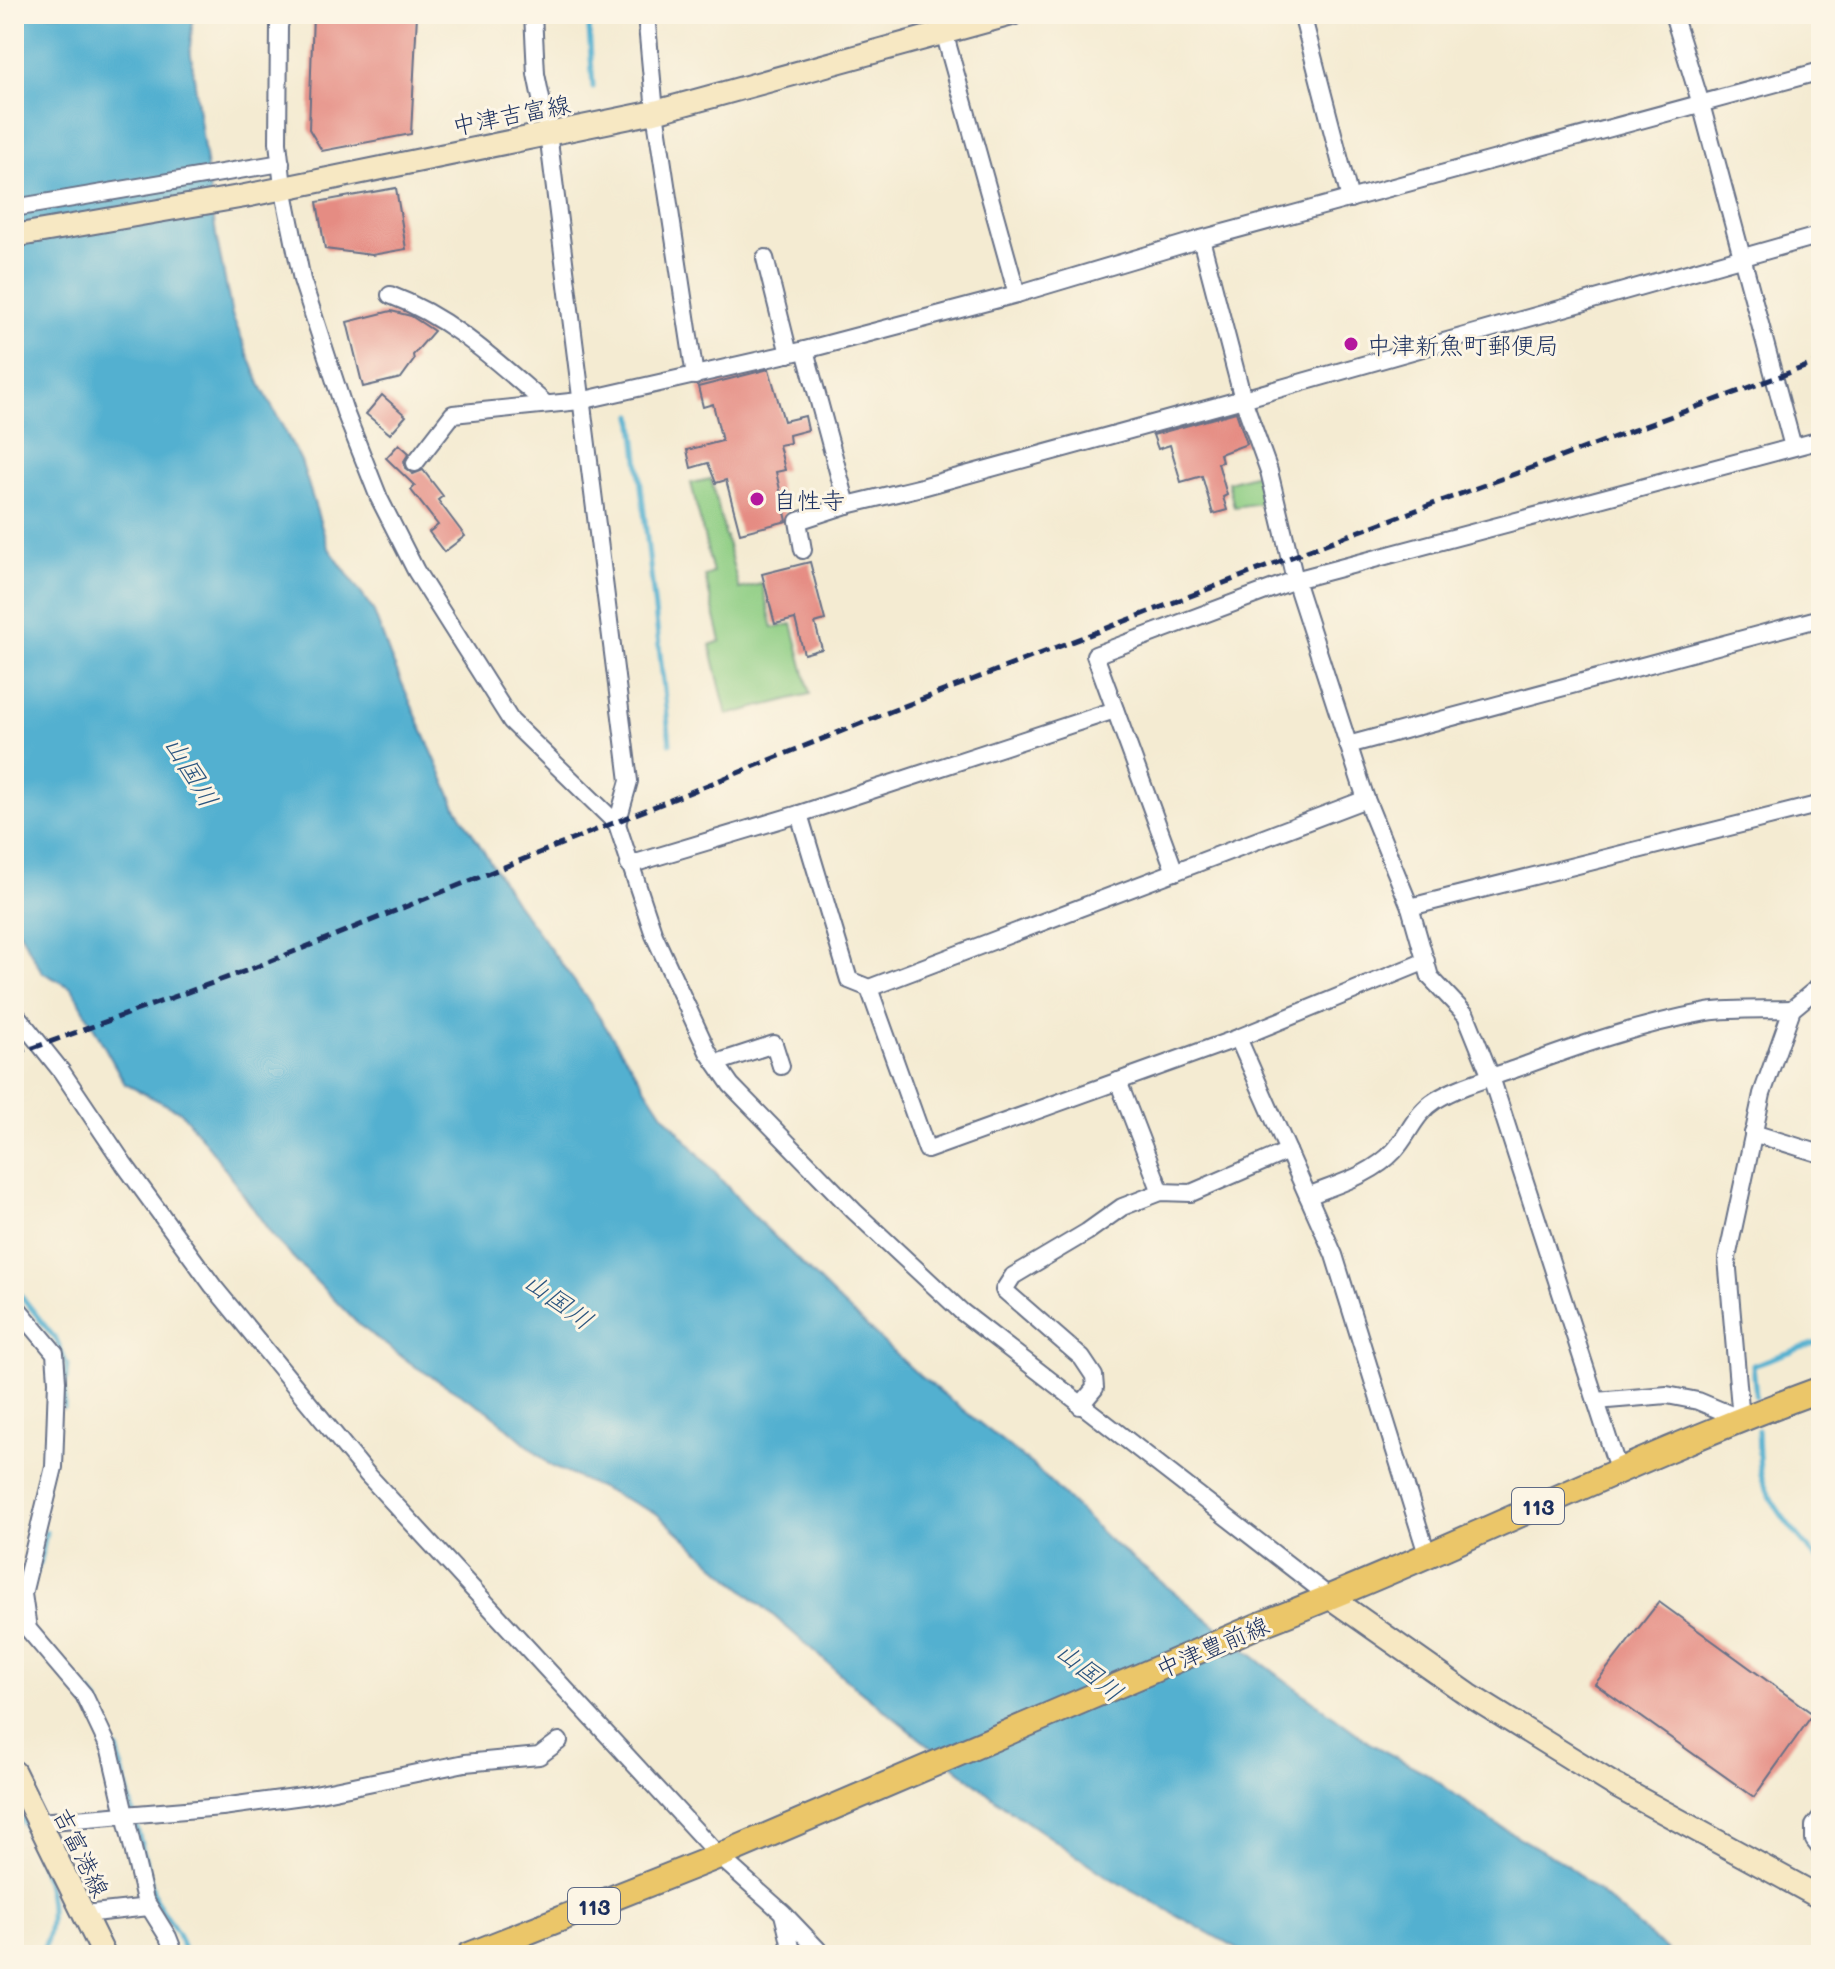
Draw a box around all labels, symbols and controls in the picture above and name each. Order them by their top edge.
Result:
street label: 中津吉富線 [449,87,573,141]
place label: 中津新魚町郵便局 [1367,329,1559,360]
marker: 中津新魚町郵便局 [1342,335,1360,353]
place label: 自性寺 [773,484,845,515]
marker: 自性寺 [748,490,766,508]
water label: 山国川 [157,729,227,813]
water label: 山国川 [517,1263,601,1337]
road number: 113 [1512,1488,1564,1524]
street label: 中津豊前線 [1151,1608,1273,1684]
water label: 山国川 [1049,1633,1131,1709]
street label: 吉富港線 [47,1802,117,1902]
road number: 113 [568,1888,620,1924]

